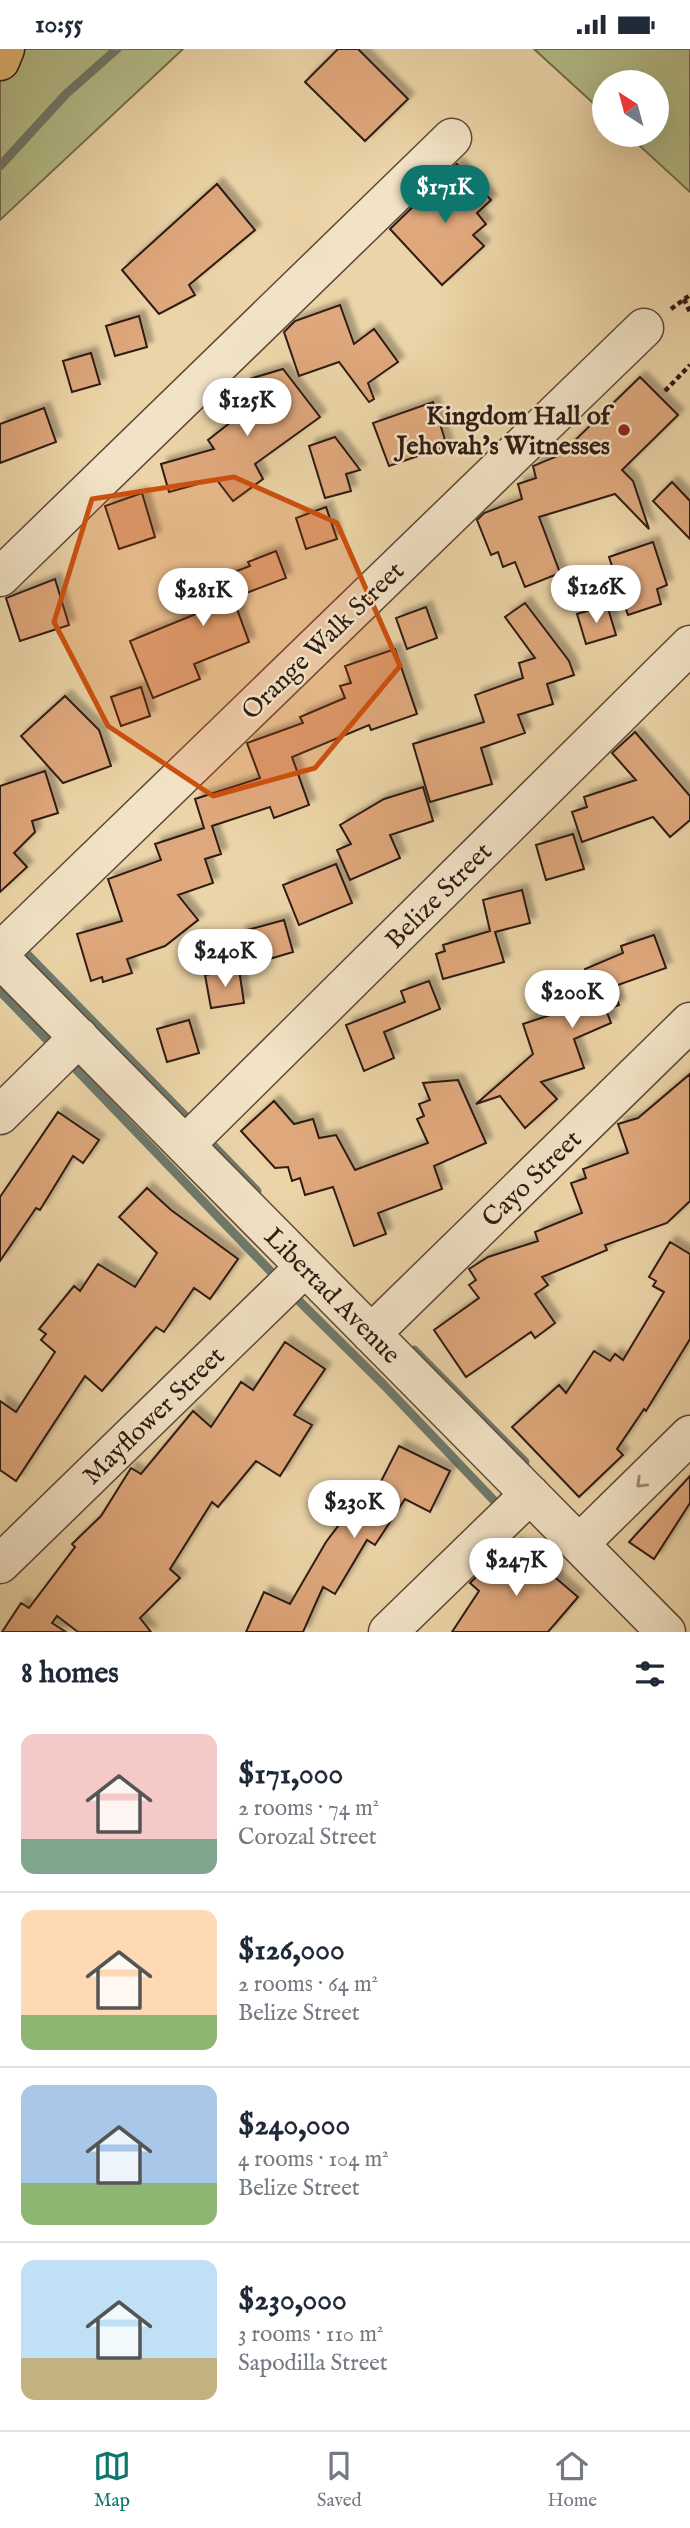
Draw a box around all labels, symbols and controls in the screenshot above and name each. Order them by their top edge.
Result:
text: 10:55 [35,8,83,41]
north arrow [592,70,668,147]
map controls [592,70,669,147]
pin: $171K [396,165,494,225]
text: $171K [416,173,474,202]
pin: $125K [198,379,296,438]
text: $125K [219,386,276,415]
place label: Kingdom Hall of Jehovah's Witnesses [394,400,615,463]
marker: Kingdom Hall of Jehovah's Witnesses [616,422,632,438]
street label: Orange Walk Street [235,555,411,727]
pin: $126K [547,565,645,625]
pin: $281K [154,569,252,628]
text: $126K [567,573,625,602]
text: $281K [174,576,232,605]
street label: Belize Street [379,836,499,956]
pin: $240K [176,929,274,989]
text: $240K [194,937,256,966]
pin: $200K [523,971,621,1030]
text: $200K [541,978,603,1007]
street label: Cayo Street [475,1123,589,1235]
street label: Libertad Avenue [257,1221,407,1371]
street label: Mayflower Street [76,1340,232,1492]
one-way arrow [637,1475,649,1487]
pin: $230K [305,1481,403,1540]
text: $230K [324,1488,384,1517]
pin: $247K [467,1539,565,1598]
text: $247K [485,1546,547,1575]
text: 8 homes [21,1655,119,1693]
icon: filters [631,1655,669,1693]
text: $171,000 [238,1756,343,1794]
icon: home [77,1762,161,1846]
text: 2 rooms · 74 m² [238,1794,379,1823]
text: Corozal Street [238,1823,377,1852]
text: $126,000 [238,1932,345,1970]
icon: home [77,1938,161,2022]
text: 2 rooms · 64 m² [238,1970,378,1999]
text: Belize Street [238,1999,360,2028]
text: $240,000 [238,2107,350,2145]
icon: home [77,2113,161,2197]
text: 4 rooms · 104 m² [238,2145,389,2174]
text: Belize Street [238,2174,360,2203]
text: $230,000 [238,2282,347,2320]
icon: home [77,2288,161,2372]
text: 3 rooms · 110 m² [238,2320,383,2349]
text: Sapodilla Street [238,2349,388,2378]
tab: Map [93,2447,131,2513]
tab: Saved [317,2447,362,2513]
tab: Home [547,2447,597,2513]

